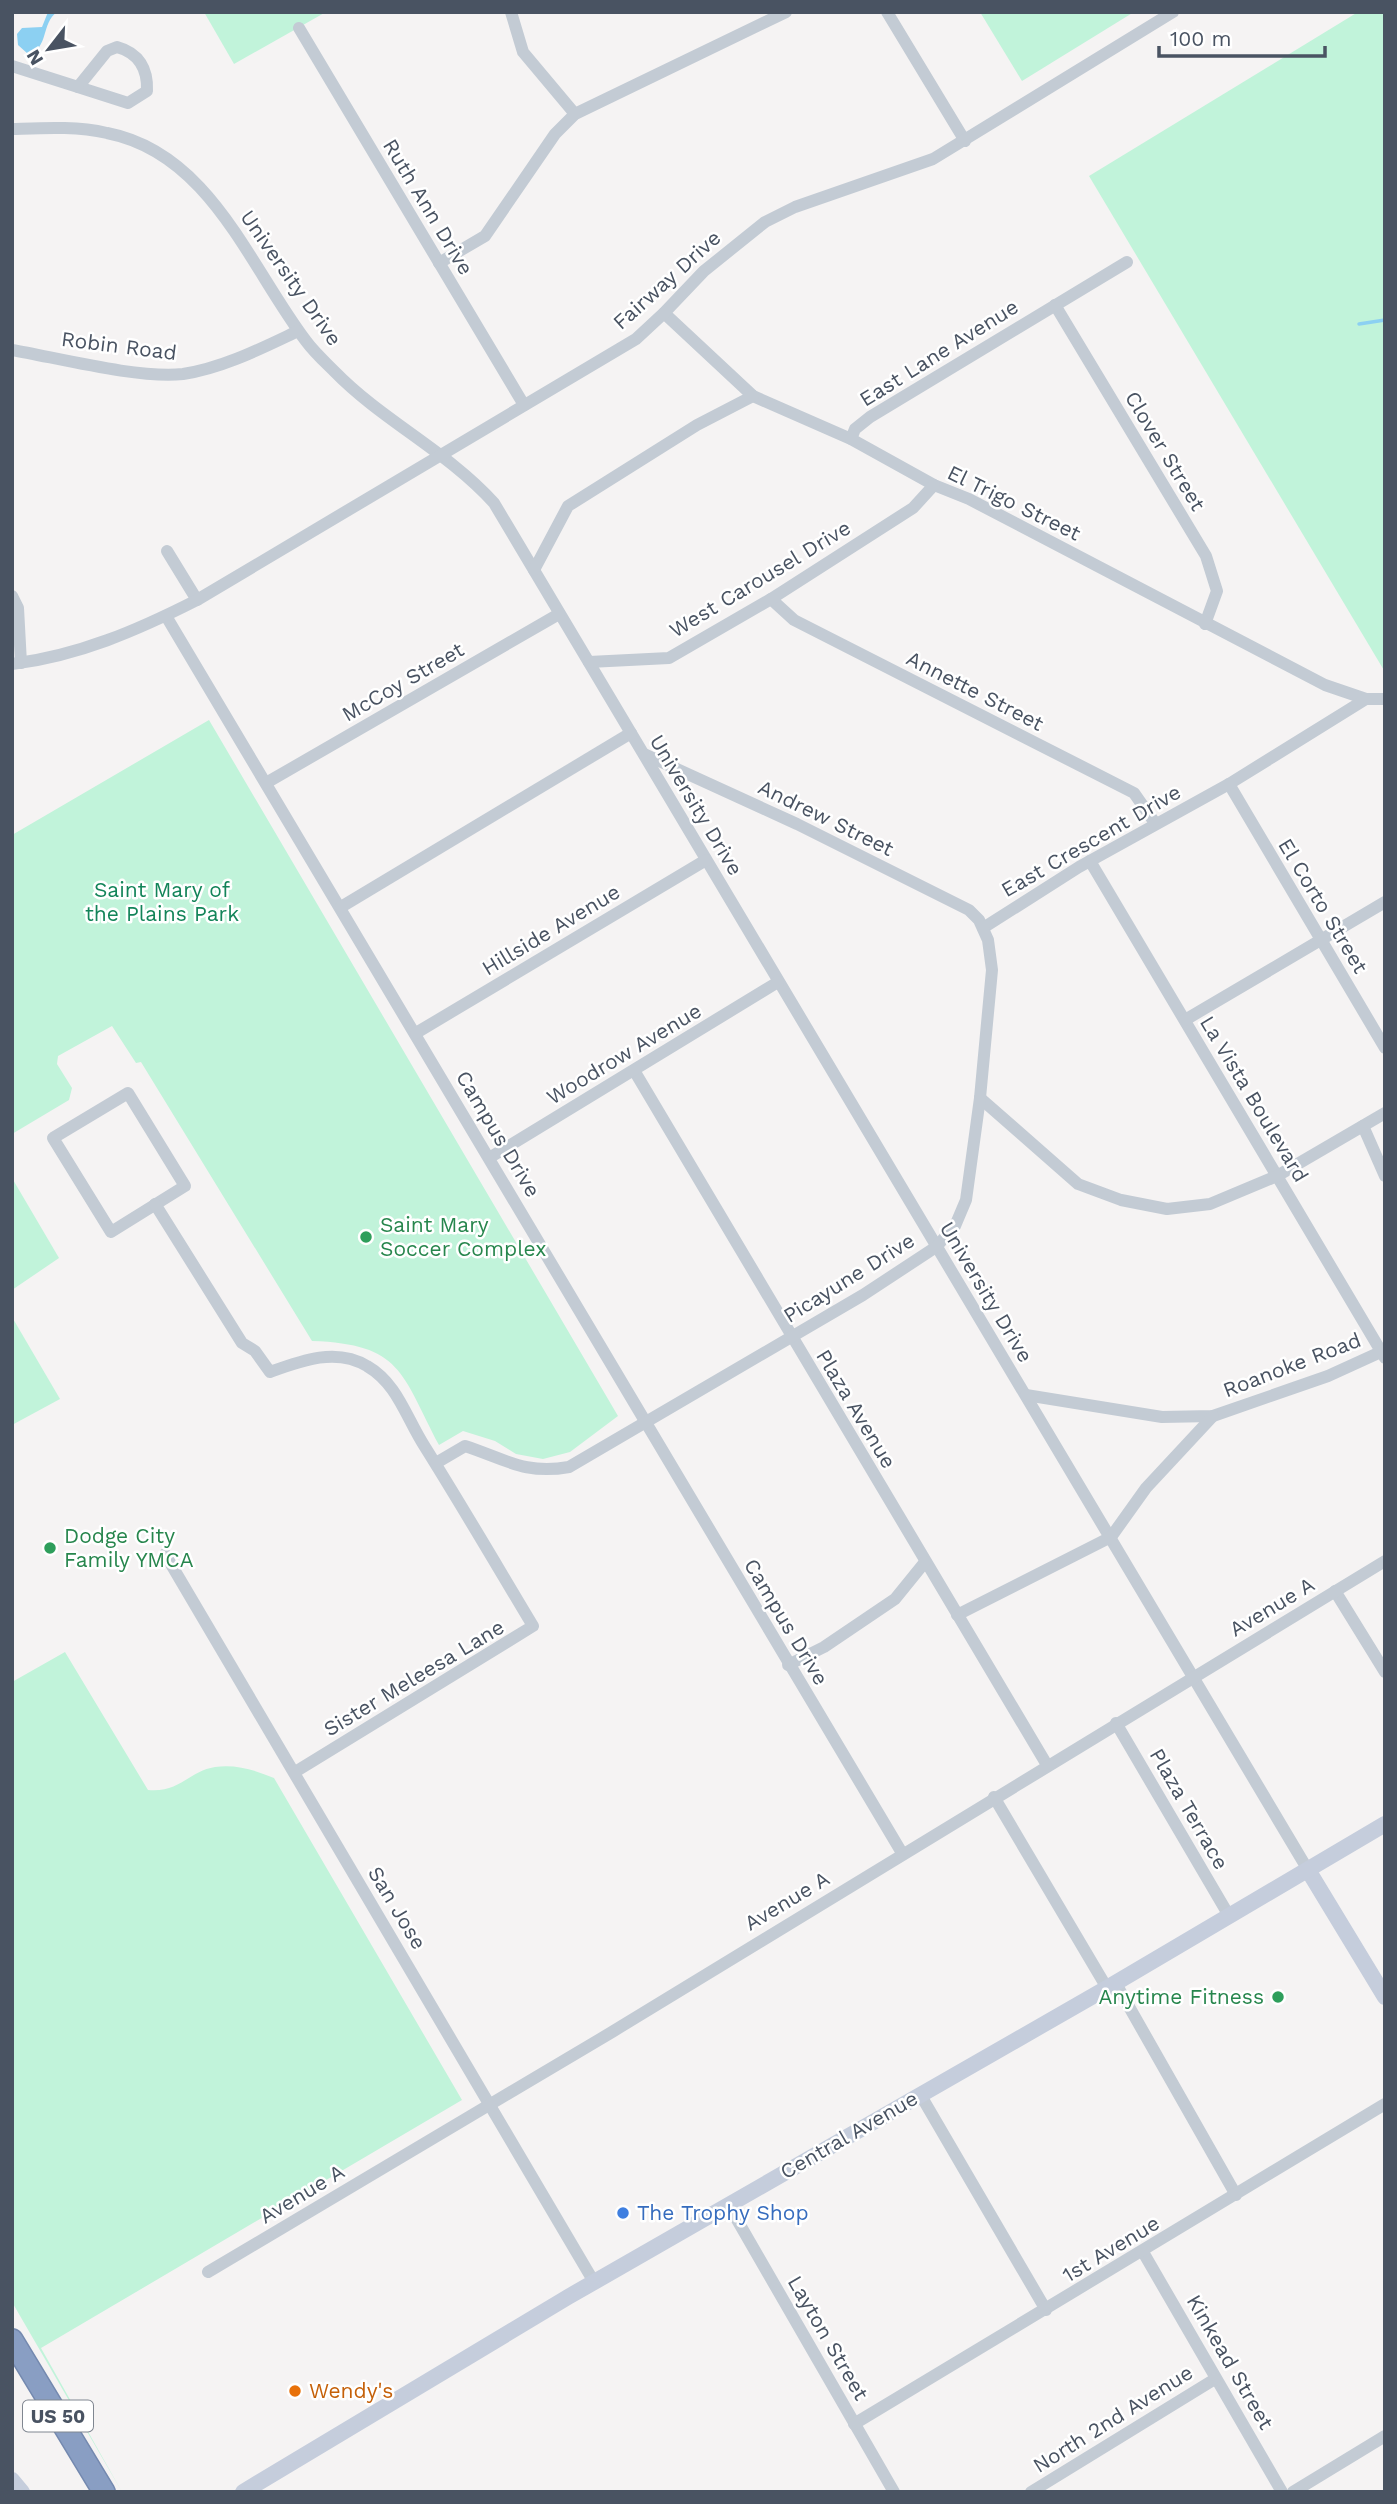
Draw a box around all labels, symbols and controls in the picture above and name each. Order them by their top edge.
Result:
north arrow [14,14,84,84]
scale bar [1159,14,1325,58]
text: 100 m [1170,26,1232,51]
text: N [21,46,48,69]
street label: Ruth Ann Drive [378,134,479,279]
street label: University Drive [235,205,347,350]
street label: Fairway Drive [608,225,726,334]
street label: East Lane Avenue [855,294,1023,412]
street label: Robin Road [60,326,178,365]
street label: Clover Street [1120,386,1211,515]
street label: El Trigo Street [943,459,1085,546]
street label: West Carousel Drive [665,515,855,643]
street label: McCoy Street [337,636,468,727]
street label: Annette Street [903,645,1048,736]
street label: University Drive [645,730,748,880]
street label: Andrew Street [754,774,898,861]
street label: East Crescent Drive [997,779,1185,902]
street label: El Corto Street [1273,834,1374,978]
park label: Saint Mary of the Plains Park [85,877,239,926]
street label: Hillside Avenue [477,879,624,981]
street label: Woodrow Avenue [542,998,706,1110]
street label: La Vista Boulevard [1195,1011,1314,1186]
street label: Campus Drive [451,1066,546,1201]
place label: Saint Mary Soccer Complex [380,1212,546,1261]
street label: University Drive [935,1217,1038,1367]
street label: Picayune Drive [779,1227,919,1328]
marker: Saint Mary Soccer Complex [358,1229,374,1245]
street label: Roanoke Road [1219,1327,1364,1402]
street label: Plaza Avenue [811,1345,902,1473]
place label: Dodge City Family YMCA [64,1523,194,1572]
marker: Dodge City Family YMCA [42,1540,58,1556]
street label: Campus Drive [739,1554,834,1689]
street label: Avenue A [1225,1571,1319,1642]
street label: Sister Meleesa Lane [319,1614,508,1741]
street label: Plaza Terrace [1145,1744,1234,1874]
street label: San Jose [363,1862,432,1954]
street label: Avenue A [740,1865,834,1936]
place label: Anytime Fitness [1098,1984,1264,2009]
marker: Anytime Fitness [1270,1989,1286,2005]
street label: Central Avenue [776,2085,922,2184]
street label: Avenue A [255,2158,349,2229]
place label: The Trophy Shop [637,2200,809,2225]
marker: The Trophy Shop [615,2205,631,2221]
street label: 1st Avenue [1058,2210,1164,2287]
street label: Layton Street [783,2271,874,2405]
street label: Kinkead Street [1182,2290,1279,2434]
street label: North 2nd Avenue [1028,2359,1197,2478]
place label: Wendy's [309,2378,393,2403]
marker: Wendy's [287,2383,303,2399]
road number: US 50 [23,2400,93,2432]

